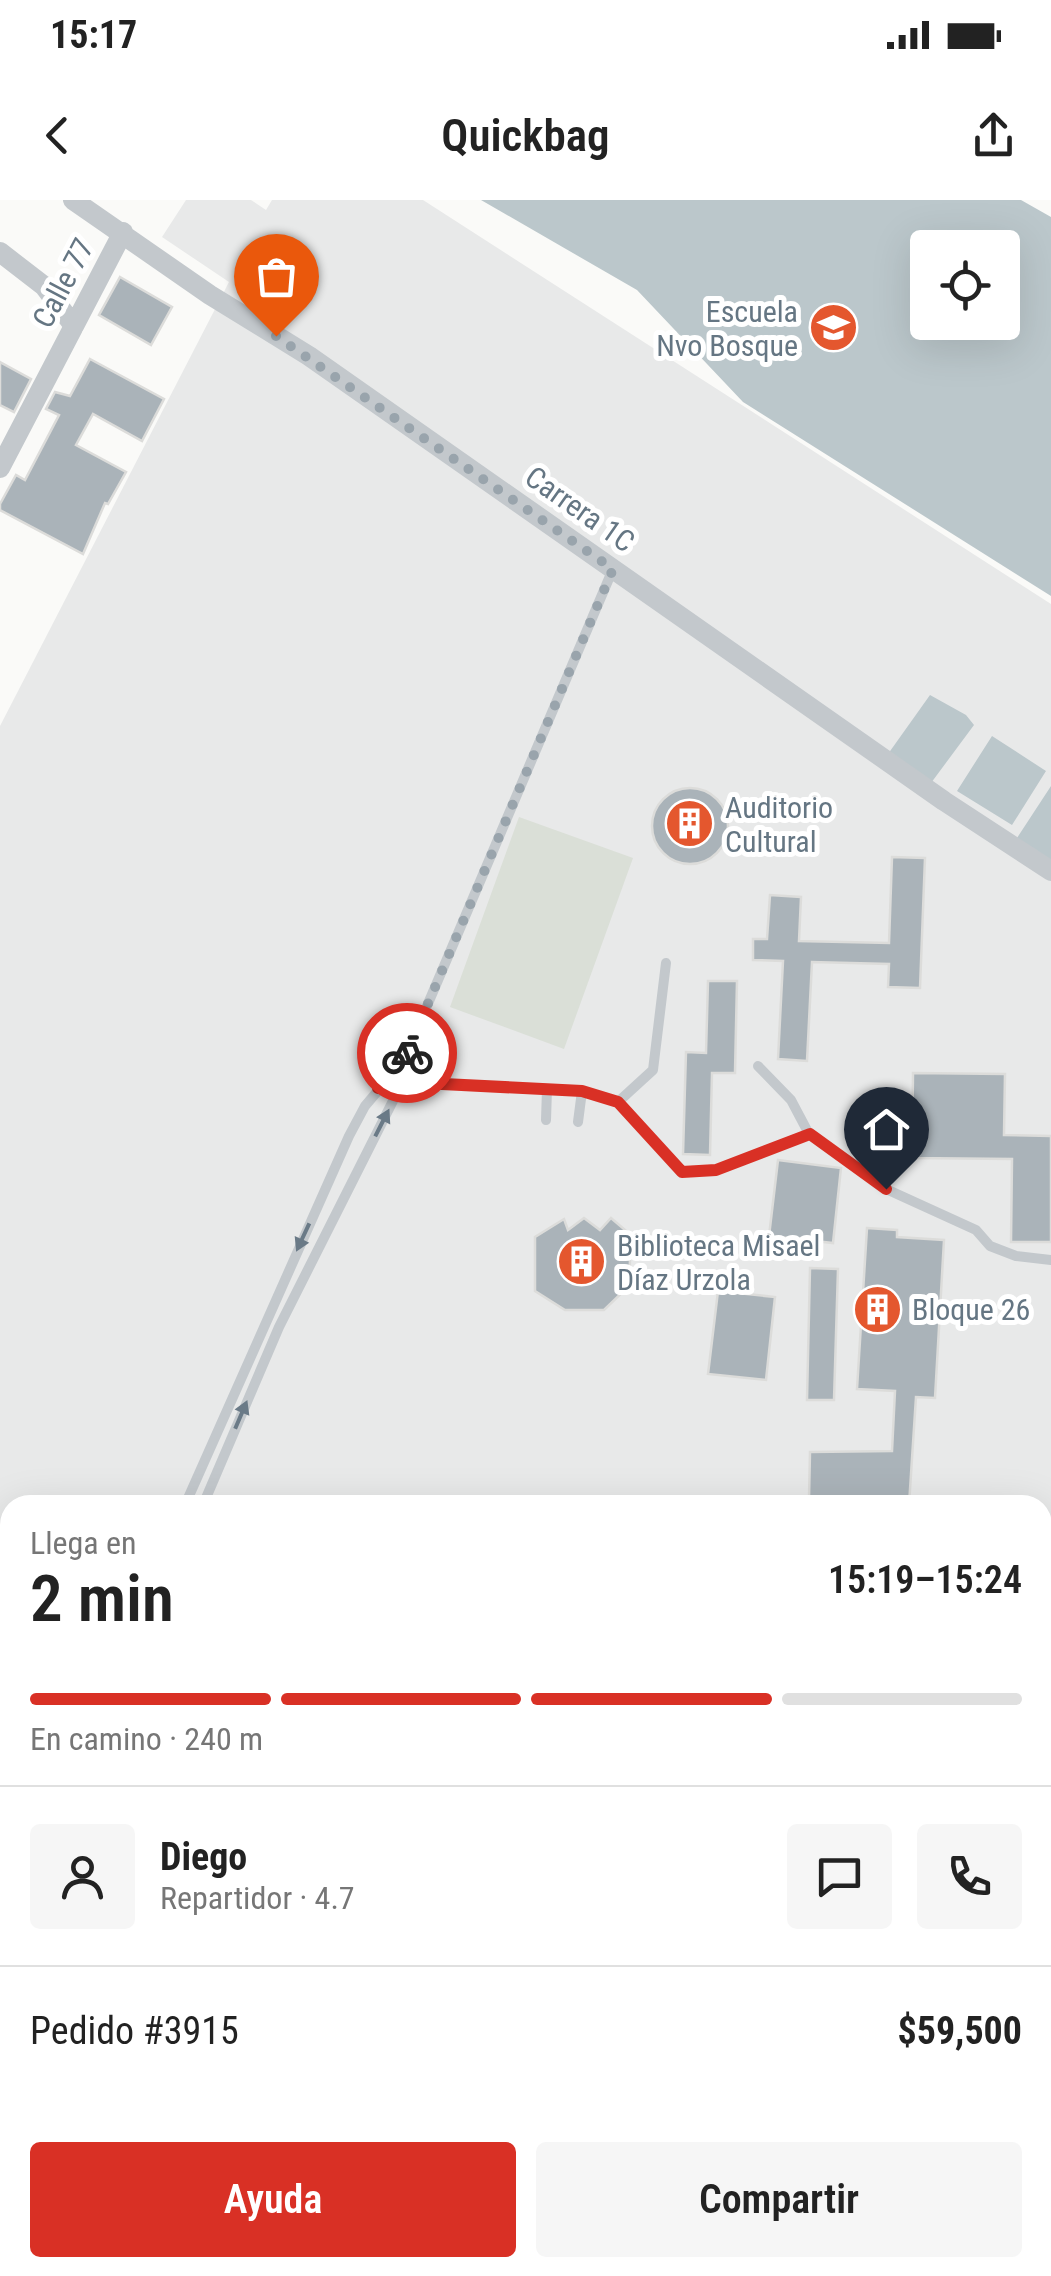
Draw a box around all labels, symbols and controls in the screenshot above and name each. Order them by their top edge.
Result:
text: 15:17 [50,13,137,57]
icon: back [30,108,85,163]
icon: share [966,108,1021,163]
text: Quickbag [441,109,610,162]
map controls [910,230,1020,340]
button: locate [910,230,1020,340]
street label: Calle 77 [25,233,101,333]
pin [234,234,319,337]
icon: bag [249,249,304,304]
place label: Escuela Nvo Bosque [656,294,798,363]
school or university icon: Escuela Nvo Bosque [807,302,859,354]
street label: Carrera 1C [519,459,641,559]
place label: Auditorio Cultural [725,790,833,859]
building icon: Auditorio Cultural [664,798,716,850]
courier [357,1003,457,1103]
icon: bike [380,1026,435,1081]
pin [844,1087,929,1190]
icon: home [859,1102,914,1157]
one-way arrow [373,1108,390,1137]
one-way arrow [294,1223,311,1252]
place label: Biblioteca Misael Díaz Urzola [617,1228,820,1297]
building icon: Biblioteca Misael Díaz Urzola [556,1236,608,1288]
building icon: Bloque 26 [851,1283,903,1335]
place label: Bloque 26 [912,1292,1030,1327]
one-way arrow [233,1401,249,1430]
text: Llega en [30,1524,137,1562]
text: 15:19–15:24 [828,1558,1022,1602]
text: 2 min [30,1561,174,1637]
text: En camino · 240 m [30,1720,263,1758]
button: person [30,1824,135,1929]
button: chat [787,1824,892,1929]
button: phone [917,1824,1022,1929]
text: Diego [160,1835,247,1879]
text: Repartidor · 4.7 [160,1879,355,1917]
text: Pedido #3915 [30,2009,239,2053]
text: $59,500 [897,2009,1022,2053]
button: Ayuda [30,2142,516,2257]
button: Compartir [536,2142,1022,2257]

